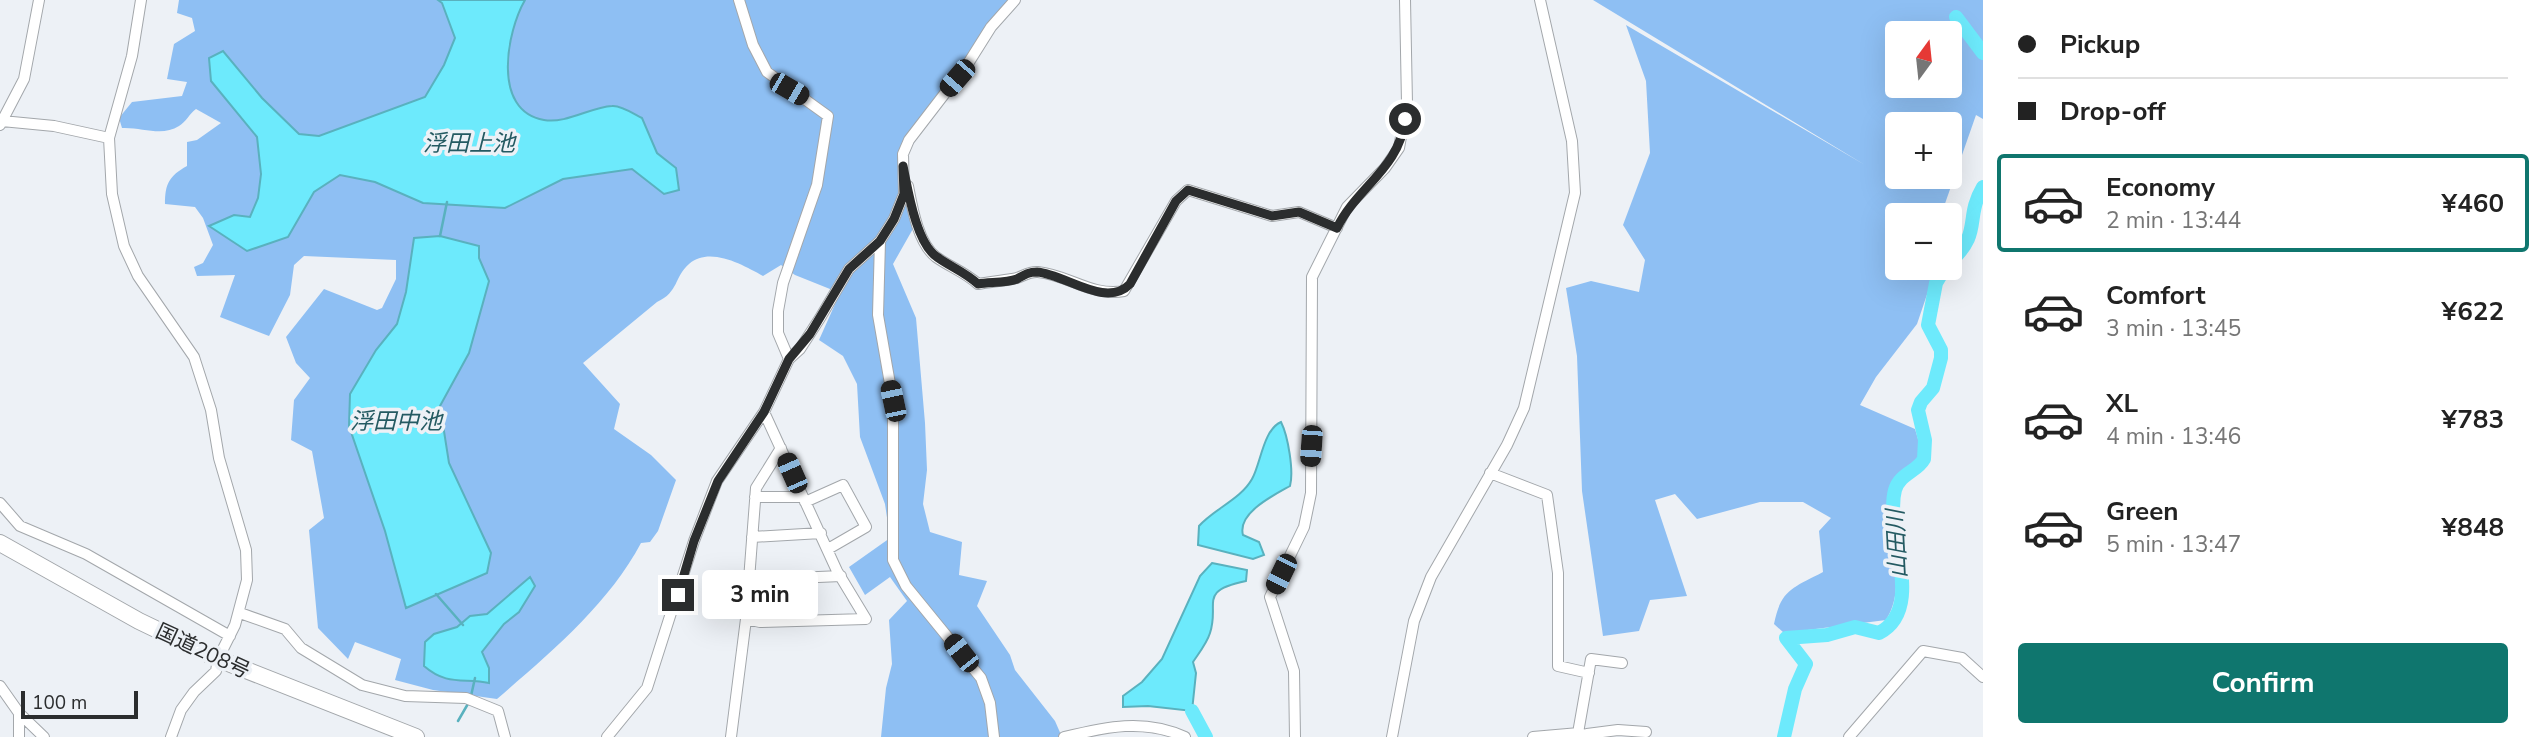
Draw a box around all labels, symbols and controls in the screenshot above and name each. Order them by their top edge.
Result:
north arrow [1885,21,1962,98]
map controls [1885,21,1962,280]
text: Pickup [2060,27,2140,62]
car [936,55,979,101]
car [766,69,813,109]
text: Drop-off [2060,94,2166,129]
route start [1389,103,1421,135]
button: + [1885,112,1962,189]
water label: 浮田上池 [423,128,517,159]
text: Economy [2106,170,2215,205]
icon: car [2022,172,2085,235]
text: ¥460 [2442,186,2504,221]
button: − [1885,203,1962,280]
text: 2 min · 13:44 [2106,205,2241,236]
text: Comfort [2106,278,2206,313]
icon: car [2022,280,2085,343]
text: ¥622 [2442,294,2504,329]
text: 3 min · 13:45 [2106,313,2241,344]
car [879,378,908,424]
text: XL [2106,386,2138,421]
icon: car [2022,388,2085,451]
text: ¥783 [2442,402,2504,437]
water label: 浮田中池 [350,406,444,437]
text: 4 min · 13:46 [2106,421,2241,452]
car [1300,424,1323,468]
car [774,450,811,496]
text: Green [2106,494,2179,529]
icon: car [2022,496,2085,559]
water label: 山田川 [1880,506,1914,579]
text: ¥848 [2442,510,2504,545]
text: 5 min · 13:47 [2106,529,2241,560]
car [1263,551,1300,597]
callout: 3 min [702,570,818,620]
route end [662,579,694,611]
text: 3 min [730,579,790,610]
street label: 国道208号 [151,617,255,685]
car [940,630,983,676]
button: Confirm [2018,643,2508,723]
scale bar [21,688,138,720]
text: 100 m [32,690,87,716]

